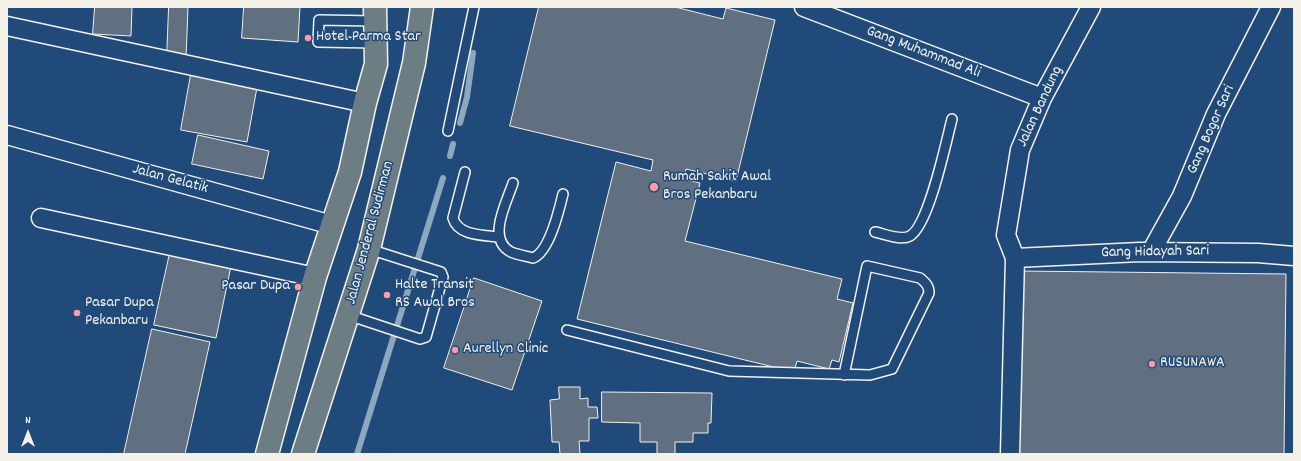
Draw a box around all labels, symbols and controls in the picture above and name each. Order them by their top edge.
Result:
street label: Gang Muhammad Ali [863,22,983,84]
place label: Hotel Parma Star [316,28,421,48]
marker: Hotel Parma Star [303,33,313,43]
street label: Jalan Bandung [1014,64,1068,150]
street label: Gang Bogor Sari [1184,82,1240,178]
street label: Jalan Jenderal Sudirman [343,159,399,307]
street label: Jalan Gelatik [130,161,210,199]
place label: Rumah Sakit Awal Bros Pekanbaru [663,168,771,206]
marker: Rumah Sakit Awal Bros Pekanbaru [648,181,660,193]
street label: Gang Hidayah Sari [1101,242,1209,264]
place label: Halte Transit RS Awal Bros [395,276,475,314]
place label: Pasar Dupa [221,277,290,297]
marker: Pasar Dupa [293,282,303,292]
marker: Halte Transit RS Awal Bros [382,290,392,300]
place label: Pasar Dupa Pekanbaru [85,294,154,332]
marker: Pasar Dupa Pekanbaru [72,308,82,318]
place label: Aurellyn Clinic [463,340,548,360]
marker: Aurellyn Clinic [450,345,460,355]
place label: RUSUNAWA [1160,354,1225,374]
marker: RUSUNAWA [1147,359,1157,369]
north arrow [8,413,48,453]
text: N [25,413,31,429]

